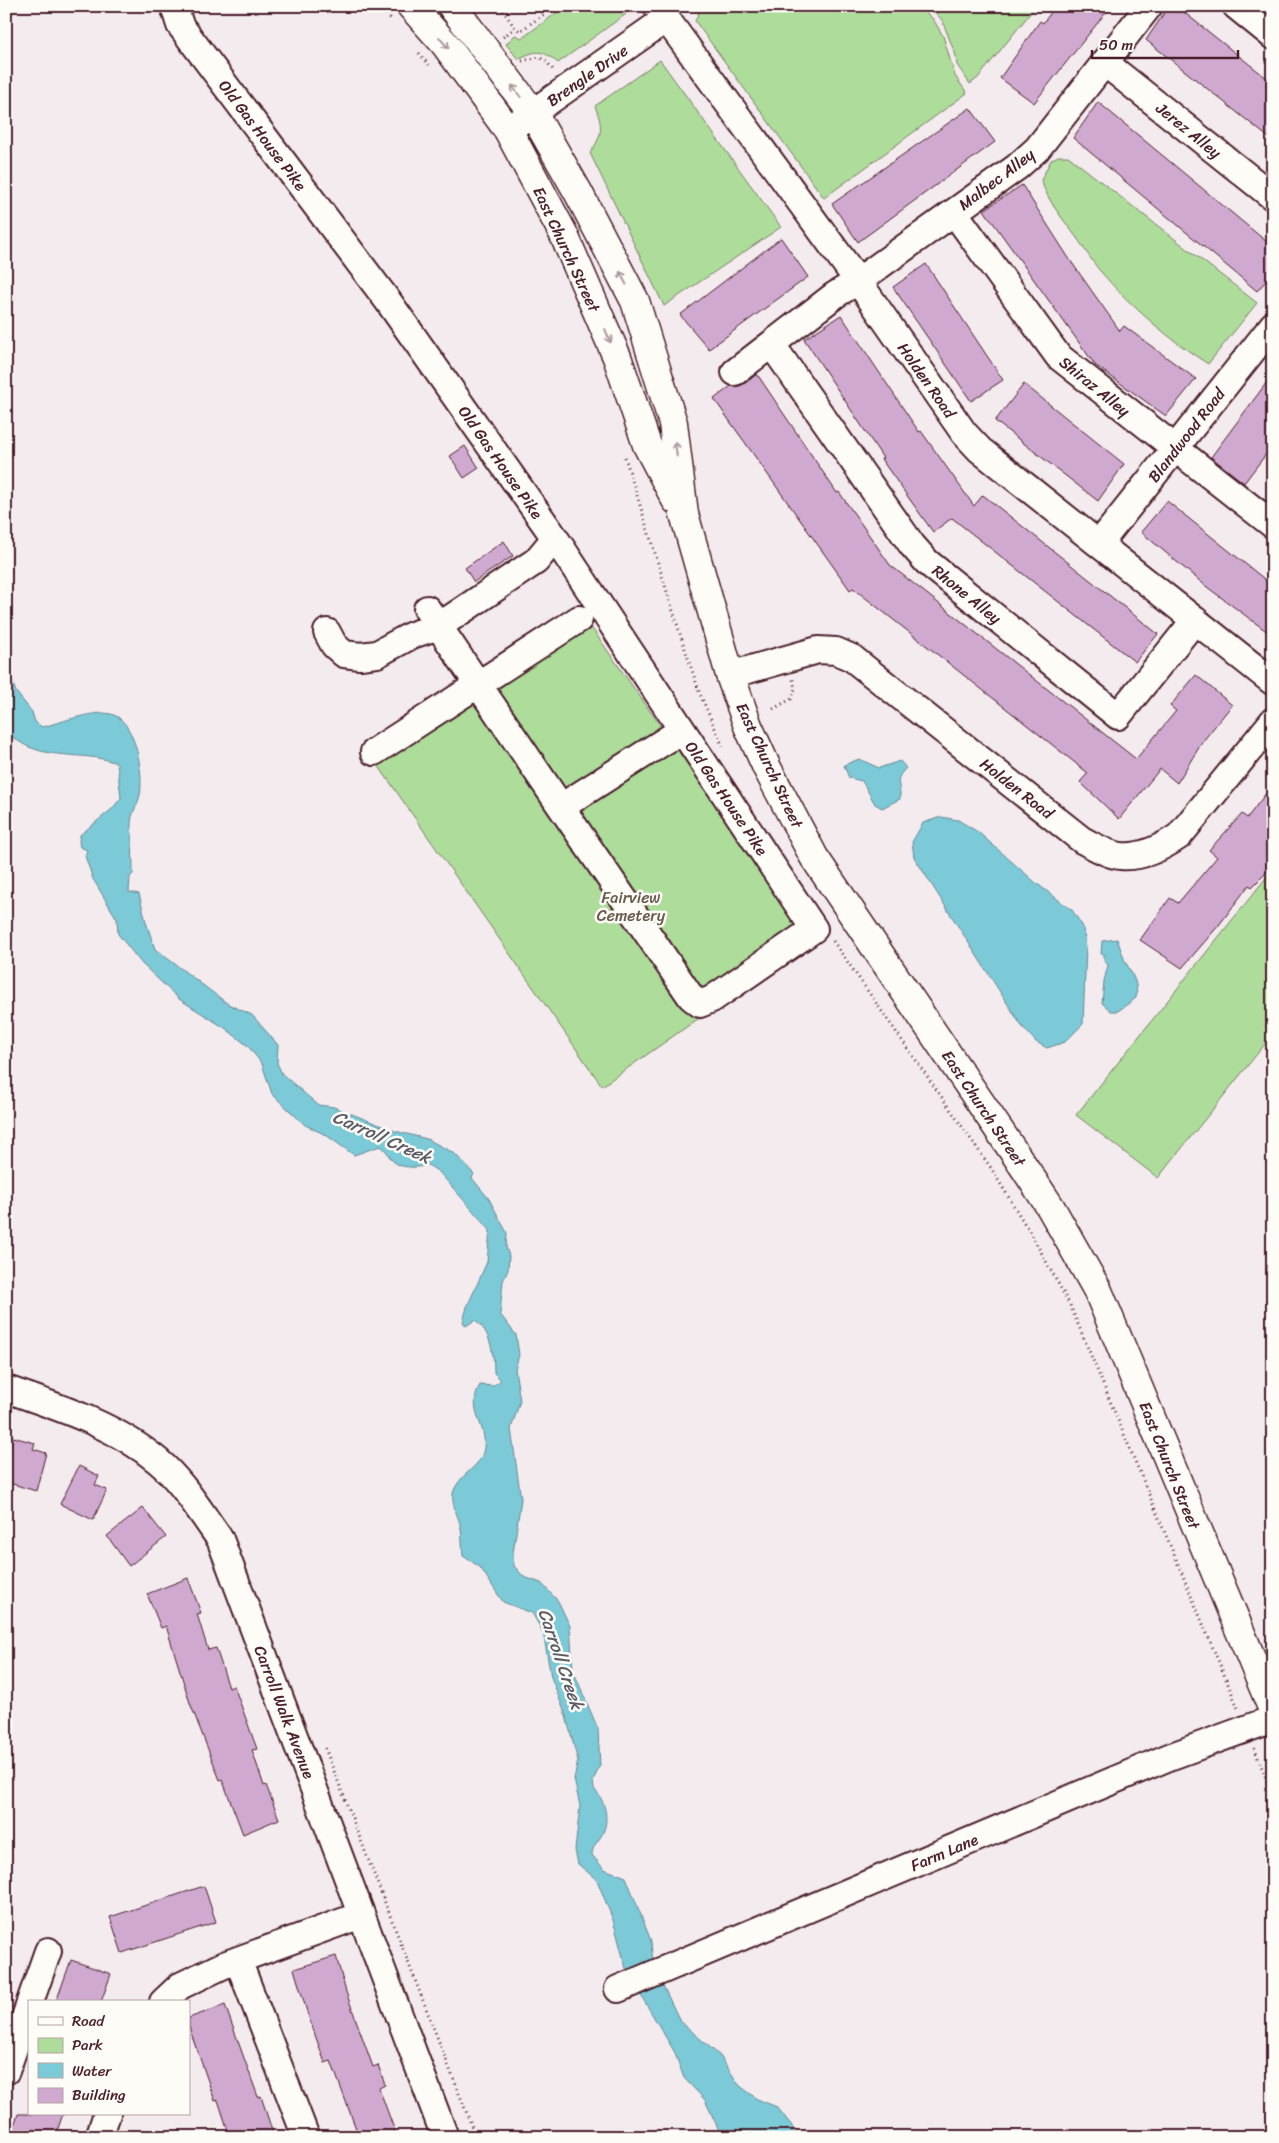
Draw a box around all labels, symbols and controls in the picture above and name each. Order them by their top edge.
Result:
scale bar [1092,28,1238,60]
text: 50 m [1099,32,1134,58]
one-way arrow [438,36,449,49]
street label: Brengle Drive [540,36,634,114]
street label: Old Gas House Pike [211,73,315,198]
one-way arrow [511,85,522,98]
street label: Jerez Alley [1149,94,1229,167]
street label: Malbec Alley [952,140,1042,218]
street label: East Church Street [525,181,609,317]
one-way arrow [618,270,628,285]
one-way arrow [603,328,613,343]
street label: Holden Road [890,336,964,426]
street label: Shiraz Alley [1053,348,1137,425]
street label: Blandwood Road [1140,380,1234,489]
street label: Old Gas House Pike [450,399,551,526]
one-way arrow [671,441,681,457]
street label: Rhone Alley [925,557,1009,632]
street label: East Church Street [728,697,812,833]
street label: Old Gas House Pike [677,735,776,862]
street label: Holden Road [973,750,1061,828]
park label: Fairview Cemetery [597,883,666,930]
street label: East Church Street [934,1044,1034,1173]
water label: Carroll Creek [327,1101,438,1174]
street label: East Church Street [1131,1397,1209,1534]
water label: Carroll Creek [529,1604,594,1715]
street label: Carroll Walk Avenue [246,1641,323,1784]
street label: Farm Lane [906,1825,983,1880]
legend [28,2000,190,2116]
text: Road [72,2008,105,2034]
text: Park [72,2032,103,2058]
text: Water [72,2058,112,2084]
text: Building [72,2082,126,2108]

